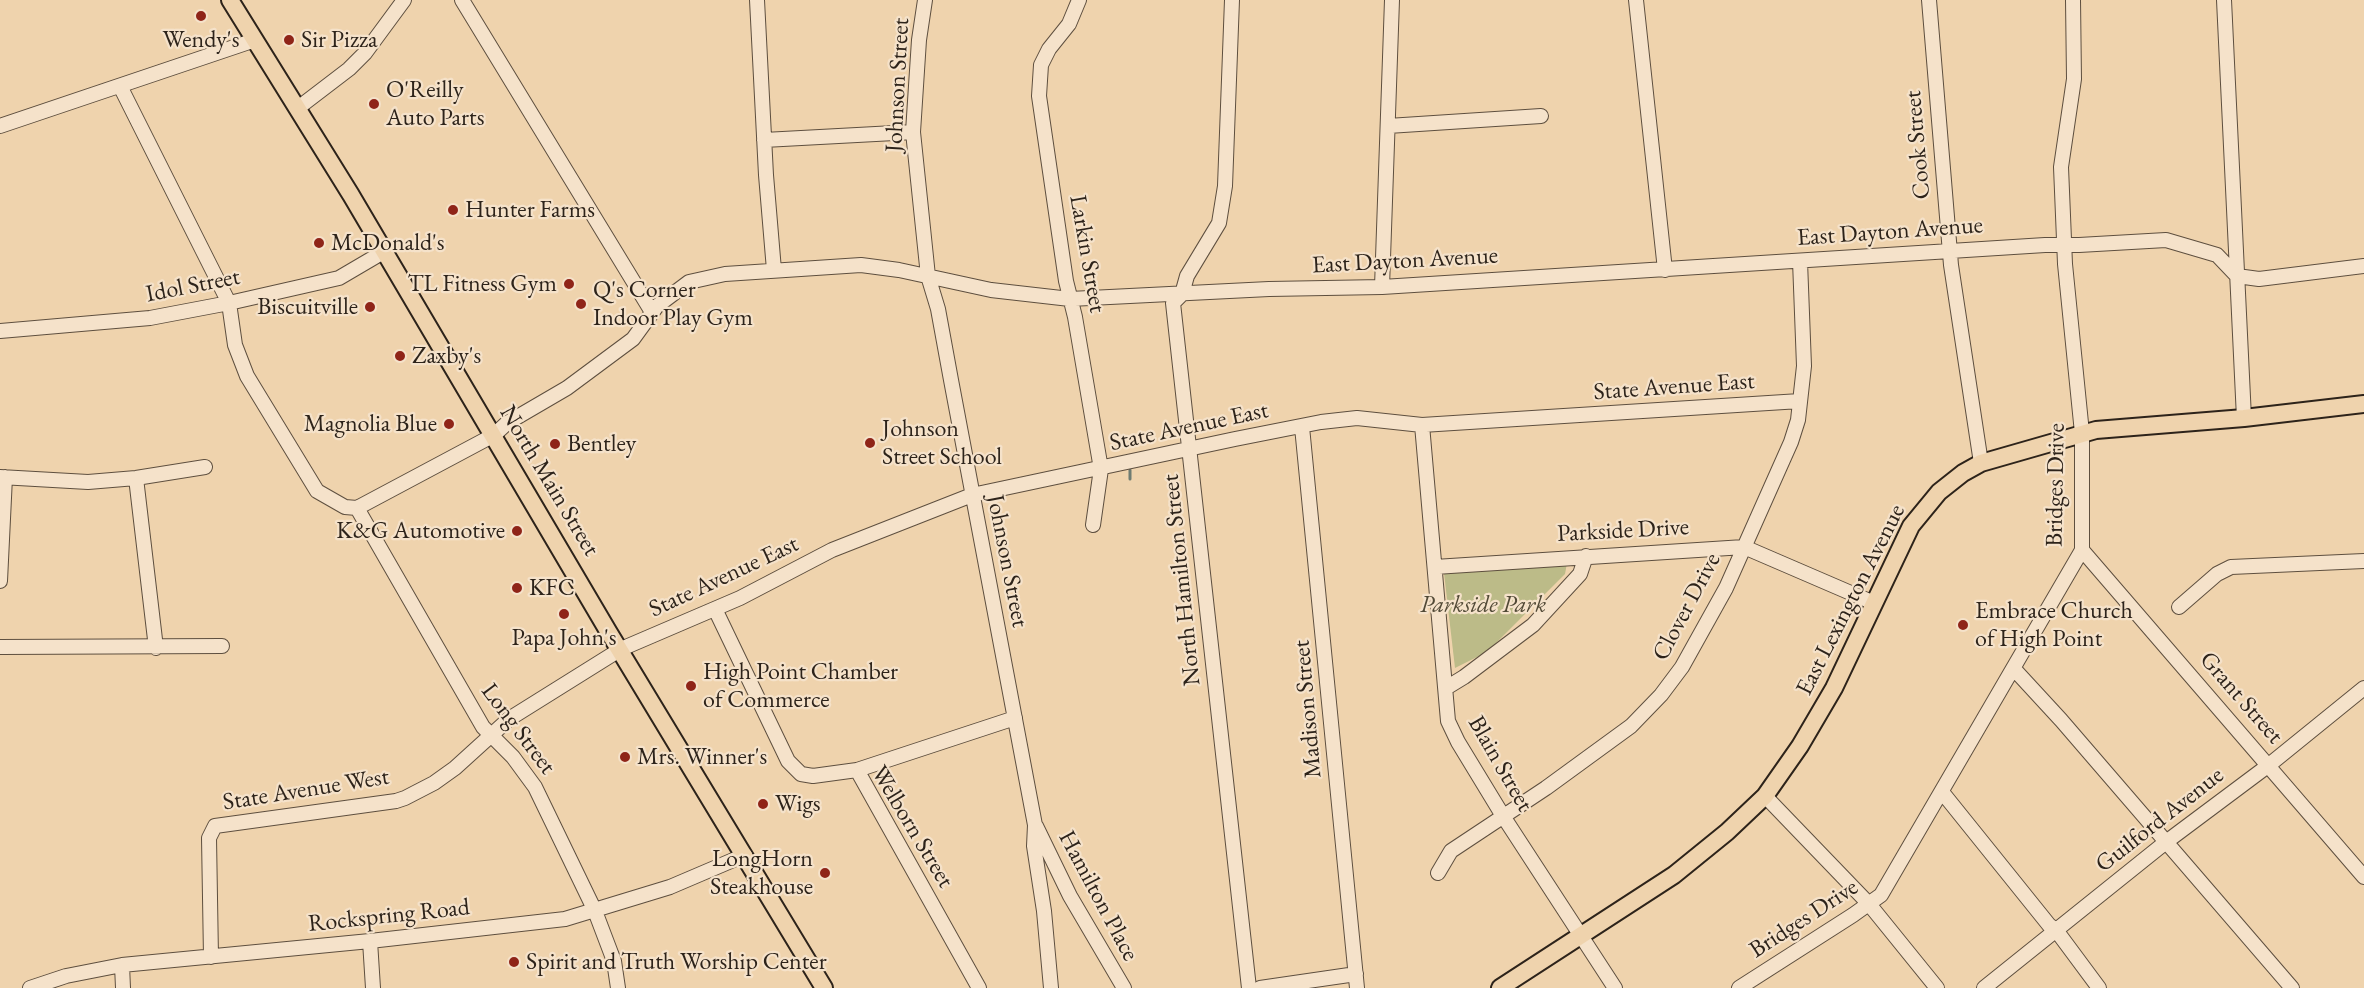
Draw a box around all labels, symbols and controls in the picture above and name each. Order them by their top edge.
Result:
marker: Wendy's [194,9,208,23]
street label: Johnson Street [880,17,916,153]
place label: Wendy's [163,26,239,54]
place label: Sir Pizza [301,26,378,54]
marker: Sir Pizza [282,33,296,47]
place label: O'Reilly Auto Parts [386,76,484,132]
street label: Cook Street [1899,89,1937,201]
marker: O'Reilly Auto Parts [367,97,381,111]
street label: Larkin Street [1062,193,1112,315]
place label: Hunter Farms [465,196,595,224]
marker: Hunter Farms [446,203,460,217]
street label: East Dayton Avenue [1796,211,1984,253]
place label: McDonald's [331,229,445,257]
marker: McDonald's [312,236,326,250]
street label: East Dayton Avenue [1311,242,1499,280]
street label: Idol Street [144,263,242,309]
place label: TL Fitness Gym [407,270,557,298]
place label: Q's Corner Indoor Play Gym [593,276,753,332]
marker: TL Fitness Gym [562,277,576,291]
place label: Biscuitville [257,293,358,321]
marker: Q's Corner Indoor Play Gym [574,297,588,311]
marker: Biscuitville [363,300,377,314]
place label: Zaxby's [412,342,481,370]
marker: Zaxby's [393,349,407,363]
street label: State Avenue East [1592,367,1756,407]
street label: State Avenue East [1107,396,1271,458]
street label: North Main Street [493,401,605,561]
place label: Magnolia Blue [304,410,437,438]
place label: Johnson Street School [882,415,1002,471]
marker: Magnolia Blue [442,417,456,431]
street label: Bridges Drive [2041,423,2071,547]
place label: Bentley [567,430,636,458]
marker: Johnson Street School [863,436,877,450]
marker: Bentley [548,437,562,451]
street label: North Hamilton Street [1157,473,1207,687]
street label: Johnson Street [980,492,1034,630]
street label: East Lexington Avenue [1790,500,1912,700]
street label: Parkside Drive [1556,513,1690,549]
place label: K&G Automotive [336,517,505,545]
marker: K&G Automotive [510,524,524,538]
street label: State Avenue East [645,530,803,624]
street label: Clover Drive [1647,548,1727,666]
place label: KFC [529,574,575,602]
marker: KFC [510,581,524,595]
park label: Parkside Park [1420,591,1546,619]
place label: Embrace Church of High Point [1975,597,2133,653]
marker: Papa John's [557,607,571,621]
marker: Embrace Church of High Point [1956,618,1970,632]
place label: Papa John's [511,624,617,652]
street label: Madison Street [1288,639,1328,779]
street label: Grant Street [2193,646,2289,750]
place label: High Point Chamber of Commerce [703,658,898,714]
street label: Long Street [474,678,562,780]
marker: High Point Chamber of Commerce [684,679,698,693]
street label: Blain Street [1461,711,1539,817]
place label: Mrs. Winner's [637,743,767,771]
marker: Mrs. Winner's [618,750,632,764]
street label: Welborn Street [864,761,960,893]
street label: Guilford Avenue [2090,761,2230,879]
street label: State Avenue West [221,763,391,817]
place label: Wigs [775,790,821,818]
marker: Wigs [756,797,770,811]
street label: Hamilton Place [1052,826,1144,966]
place label: LongHorn Steakhouse [710,845,813,901]
marker: LongHorn Steakhouse [818,866,832,880]
street label: Bridges Drive [1744,873,1864,965]
street label: Rockspring Road [307,893,471,939]
place label: Spirit and Truth Worship Center [526,948,827,976]
marker: Spirit and Truth Worship Center [507,955,521,969]

